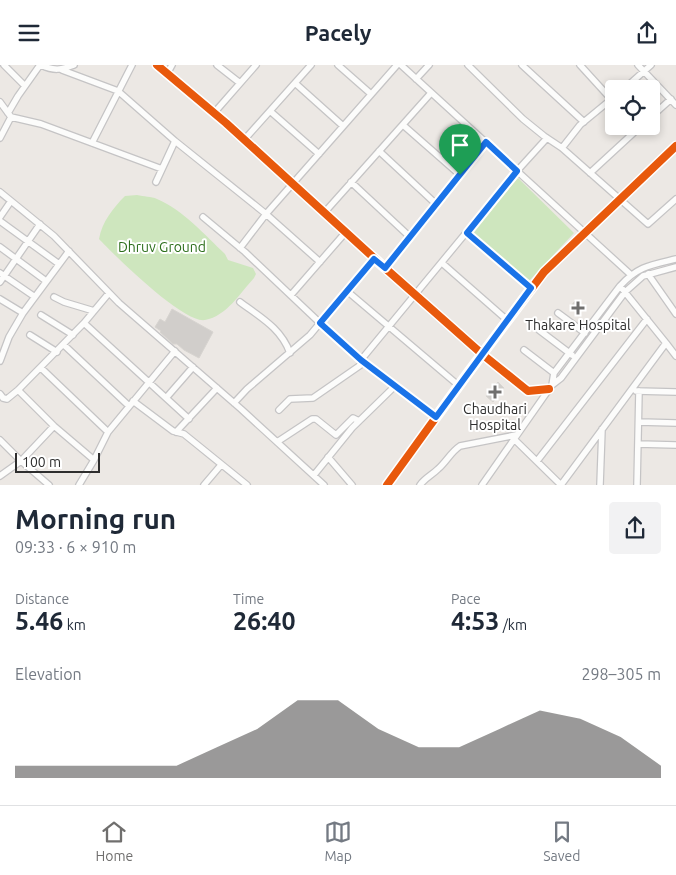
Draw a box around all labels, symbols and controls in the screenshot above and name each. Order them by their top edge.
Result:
icon: menu [15,19,43,47]
icon: share [633,19,661,47]
text: Pacely [305,20,371,45]
map controls [605,80,660,135]
button: locate [605,80,660,135]
pin [439,124,481,175]
icon: arrive [446,131,474,159]
park label: Dhruv Ground [118,239,206,255]
marker: Thakare Hospital [571,301,585,315]
place label: Thakare Hospital [525,317,631,333]
marker: Chaudhari Hospital [488,385,502,399]
place label: Chaudhari Hospital [463,401,527,433]
scale bar [15,450,100,473]
text: 100 m [22,454,61,470]
button: share [609,502,661,554]
text: Morning run [15,503,176,534]
text: 09:33 · 6 × 910 m [15,538,136,556]
text: Distance [15,591,69,607]
text: Time [233,591,264,607]
text: Pace [451,591,481,607]
text: 5.46 [15,607,63,635]
text: 26:40 [233,607,296,635]
text: 4:53 [451,607,499,635]
text: km [63,617,86,633]
text: /km [499,617,527,633]
text: Elevation [15,665,82,683]
text: 298–305 m [581,665,661,683]
tab: Home [95,818,133,864]
tab: Map [324,818,352,864]
tab: Saved [543,818,580,864]

